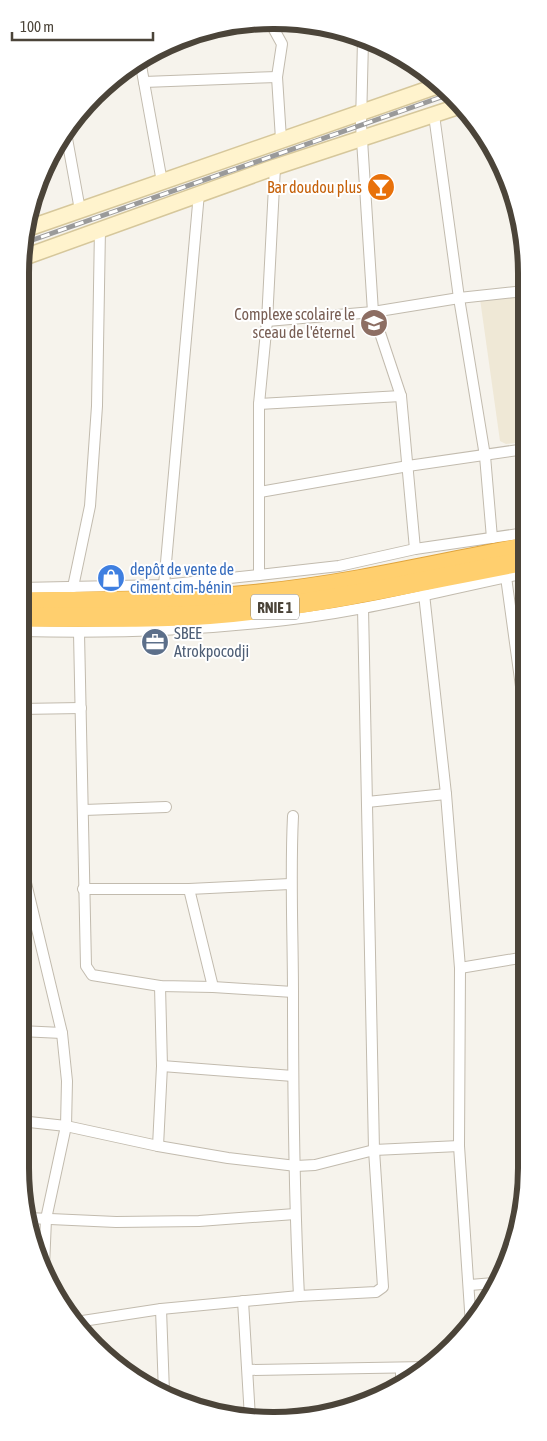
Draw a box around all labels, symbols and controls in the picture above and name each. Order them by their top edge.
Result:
scale bar [12,10,154,42]
text: 100 m [20,18,54,35]
bar icon: Bar doudou plus [366,172,396,202]
place label: Bar doudou plus [267,178,362,197]
place label: Complexe scolaire le sceau de l'éternel [234,305,356,341]
school or university icon: Complexe scolaire le sceau de l'éternel [359,308,389,338]
place label: depôt de vente de ciment cim-bénin [130,560,234,596]
shop icon: depôt de vente de ciment cim-bénin [96,563,126,593]
road number: RNIE 1 [251,594,299,620]
place label: SBEE Atrokpocodji [174,624,249,661]
office icon: SBEE Atrokpocodji [140,627,170,657]

